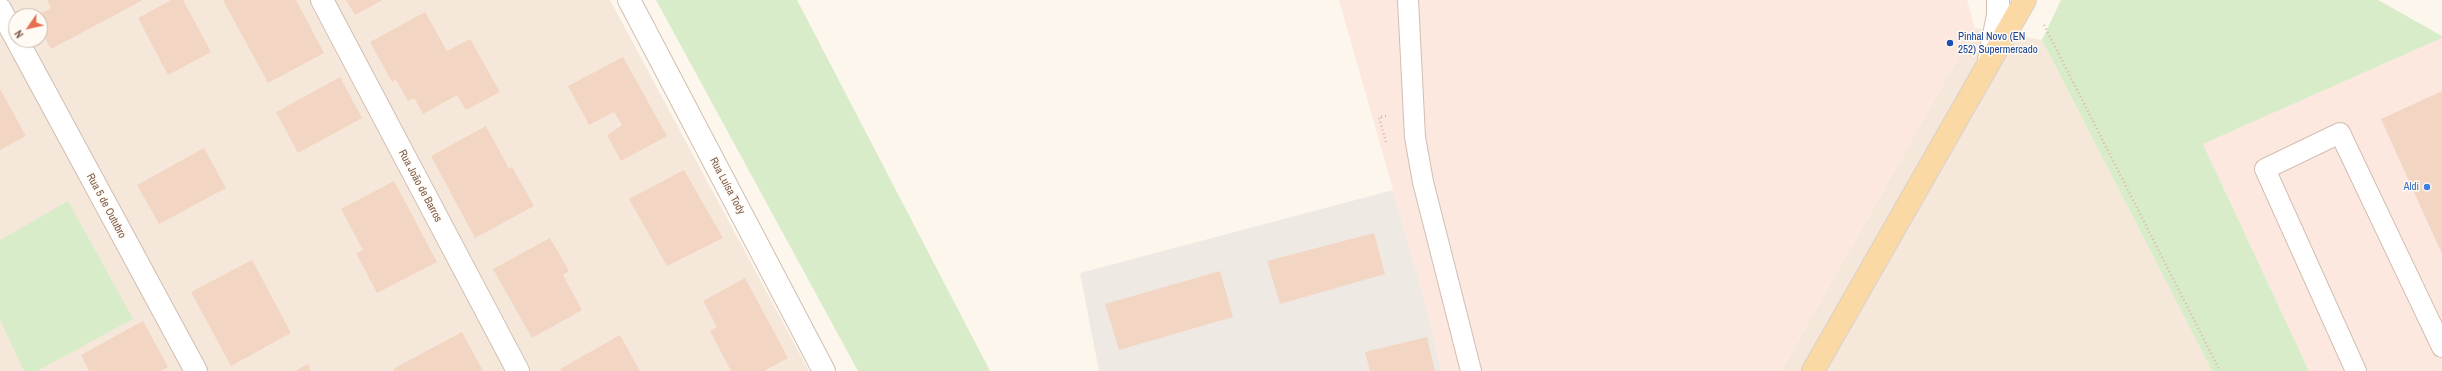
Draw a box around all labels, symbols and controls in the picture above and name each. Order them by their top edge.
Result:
north arrow [8,8,48,48]
text: N [11,28,27,41]
place label: Pinhal Novo (EN 252) Supermercado [1958,30,2038,56]
marker: Pinhal Novo (EN 252) Supermercado [1945,38,1955,48]
street label: Rua João de Barros [395,147,445,225]
street label: Rua Luísa Tody [706,155,748,217]
street label: Rua 5 de Outubro [83,171,129,241]
place label: Aldi [2403,180,2419,194]
marker: Aldi [2422,182,2432,192]

